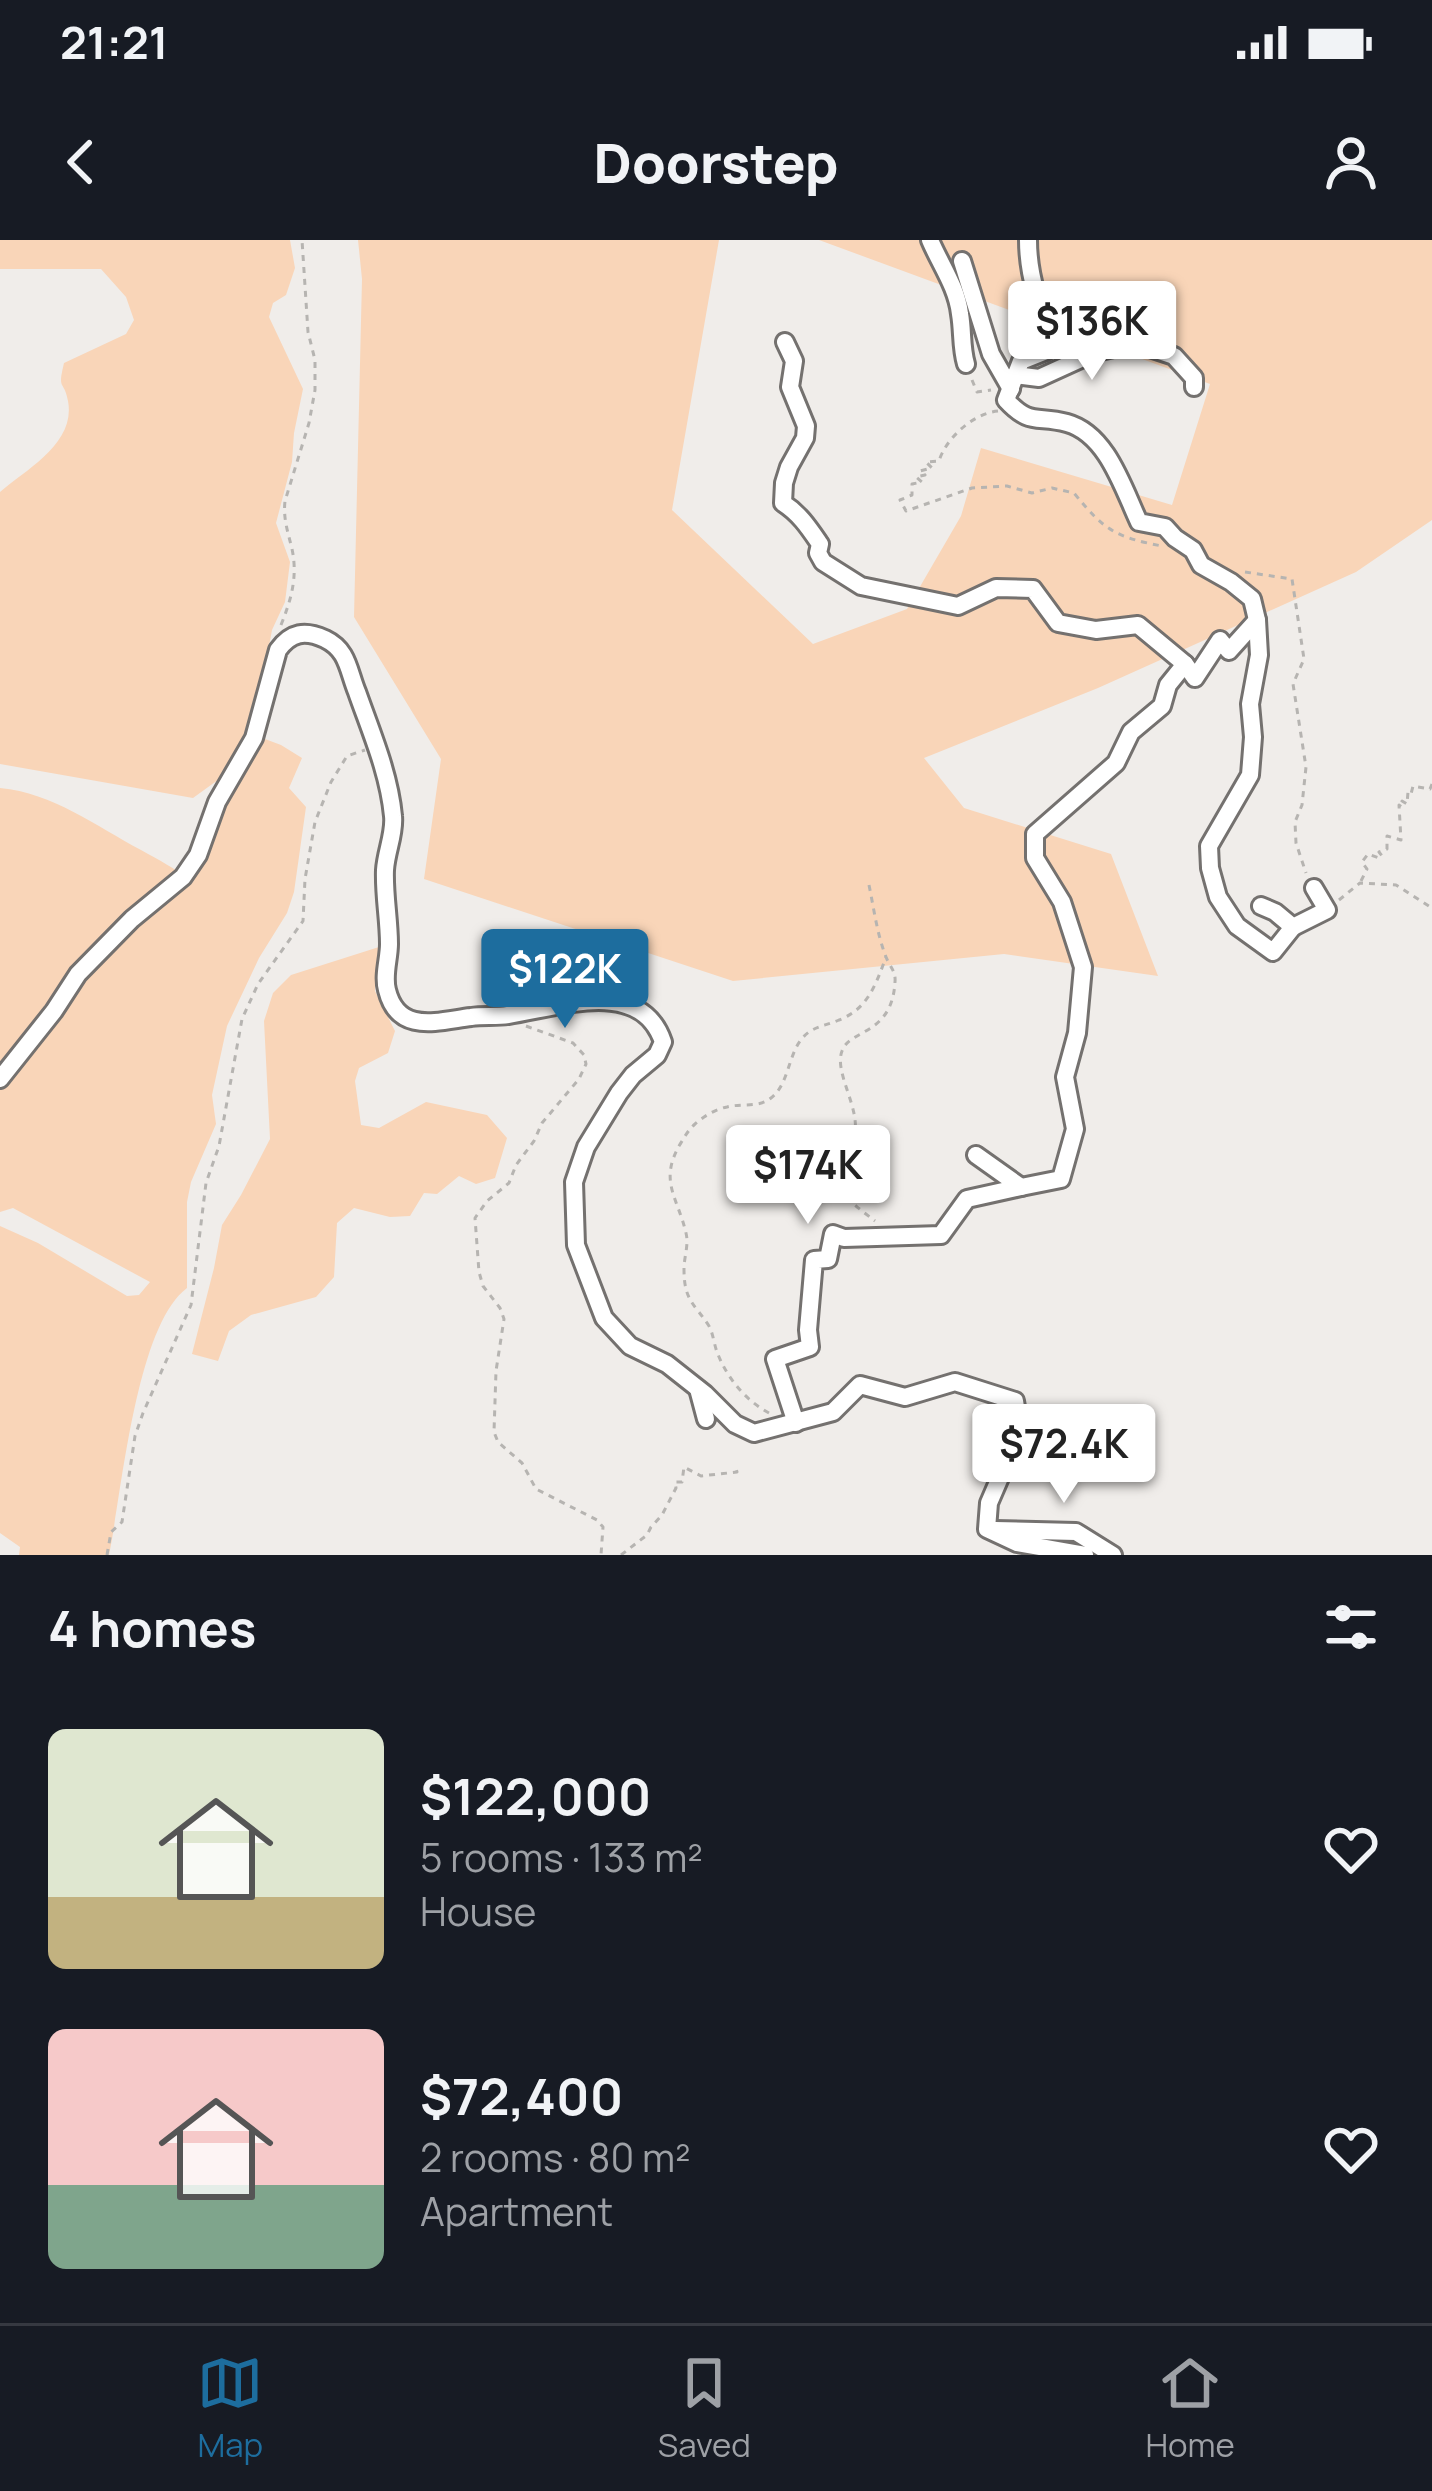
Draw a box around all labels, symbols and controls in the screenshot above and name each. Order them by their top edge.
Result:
text: 21:21 [60,11,168,73]
text: Doorstep [594,125,838,199]
icon: back [48,129,114,195]
icon: person [1318,129,1384,195]
pin: $136K [1008,281,1176,383]
text: $136K [1035,293,1149,347]
pin: $122K [481,929,649,1031]
text: $122K [508,941,622,995]
pin: $174K [724,1125,892,1227]
text: $174K [753,1137,863,1191]
pin: $72.4K [966,1404,1162,1506]
text: $72.4K [999,1416,1129,1470]
text: 4 homes [48,1593,256,1662]
icon: filters [1318,1594,1384,1660]
text: $122,000 [420,1761,651,1830]
icon: home [144,1777,288,1921]
icon: heart [1318,1816,1384,1882]
text: 5 rooms · 133 m² [420,1830,703,1884]
text: House [420,1884,536,1938]
text: $72,400 [420,2061,623,2130]
icon: home [144,2077,288,2221]
icon: heart [1318,2116,1384,2182]
text: 2 rooms · 80 m² [420,2130,691,2184]
text: Apartment [420,2184,613,2238]
tab: Map [197,2350,263,2467]
tab: Saved [658,2350,751,2467]
tab: Home [1145,2350,1235,2467]

